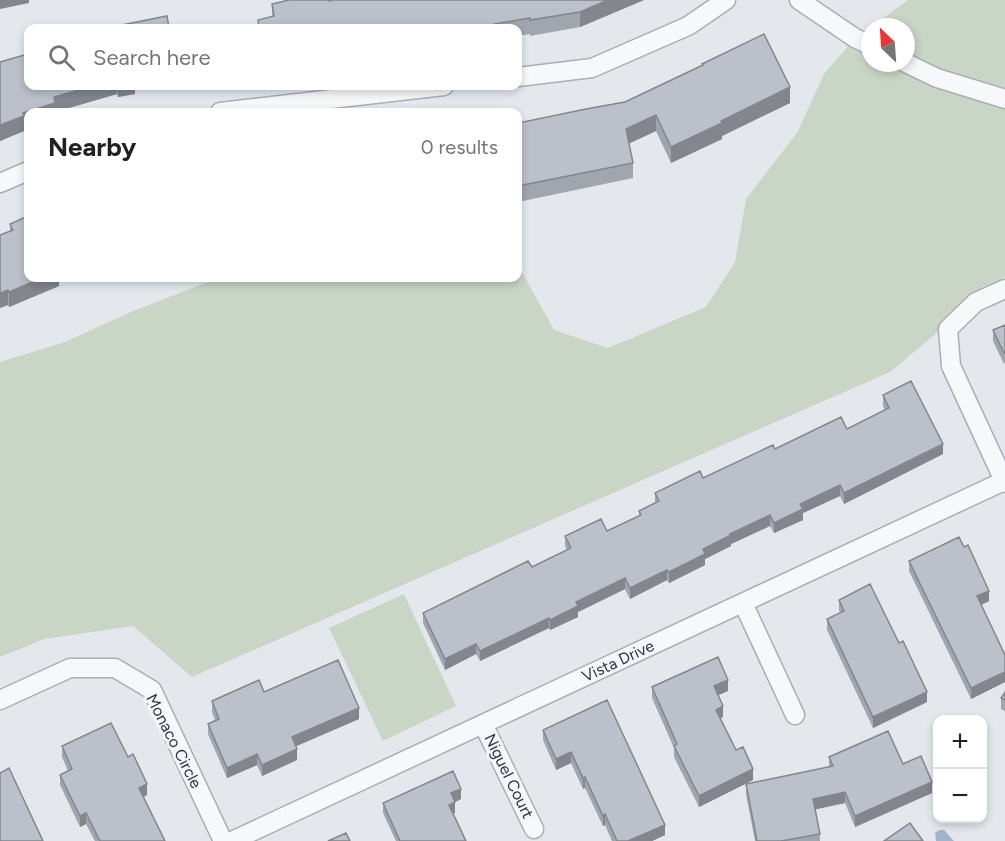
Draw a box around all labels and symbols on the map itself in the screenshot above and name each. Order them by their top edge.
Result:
north arrow [861,18,915,72]
street label: Vista Drive [579,636,657,686]
street label: Monaco Circle [142,691,206,792]
street label: Niguel Court [480,731,538,821]

